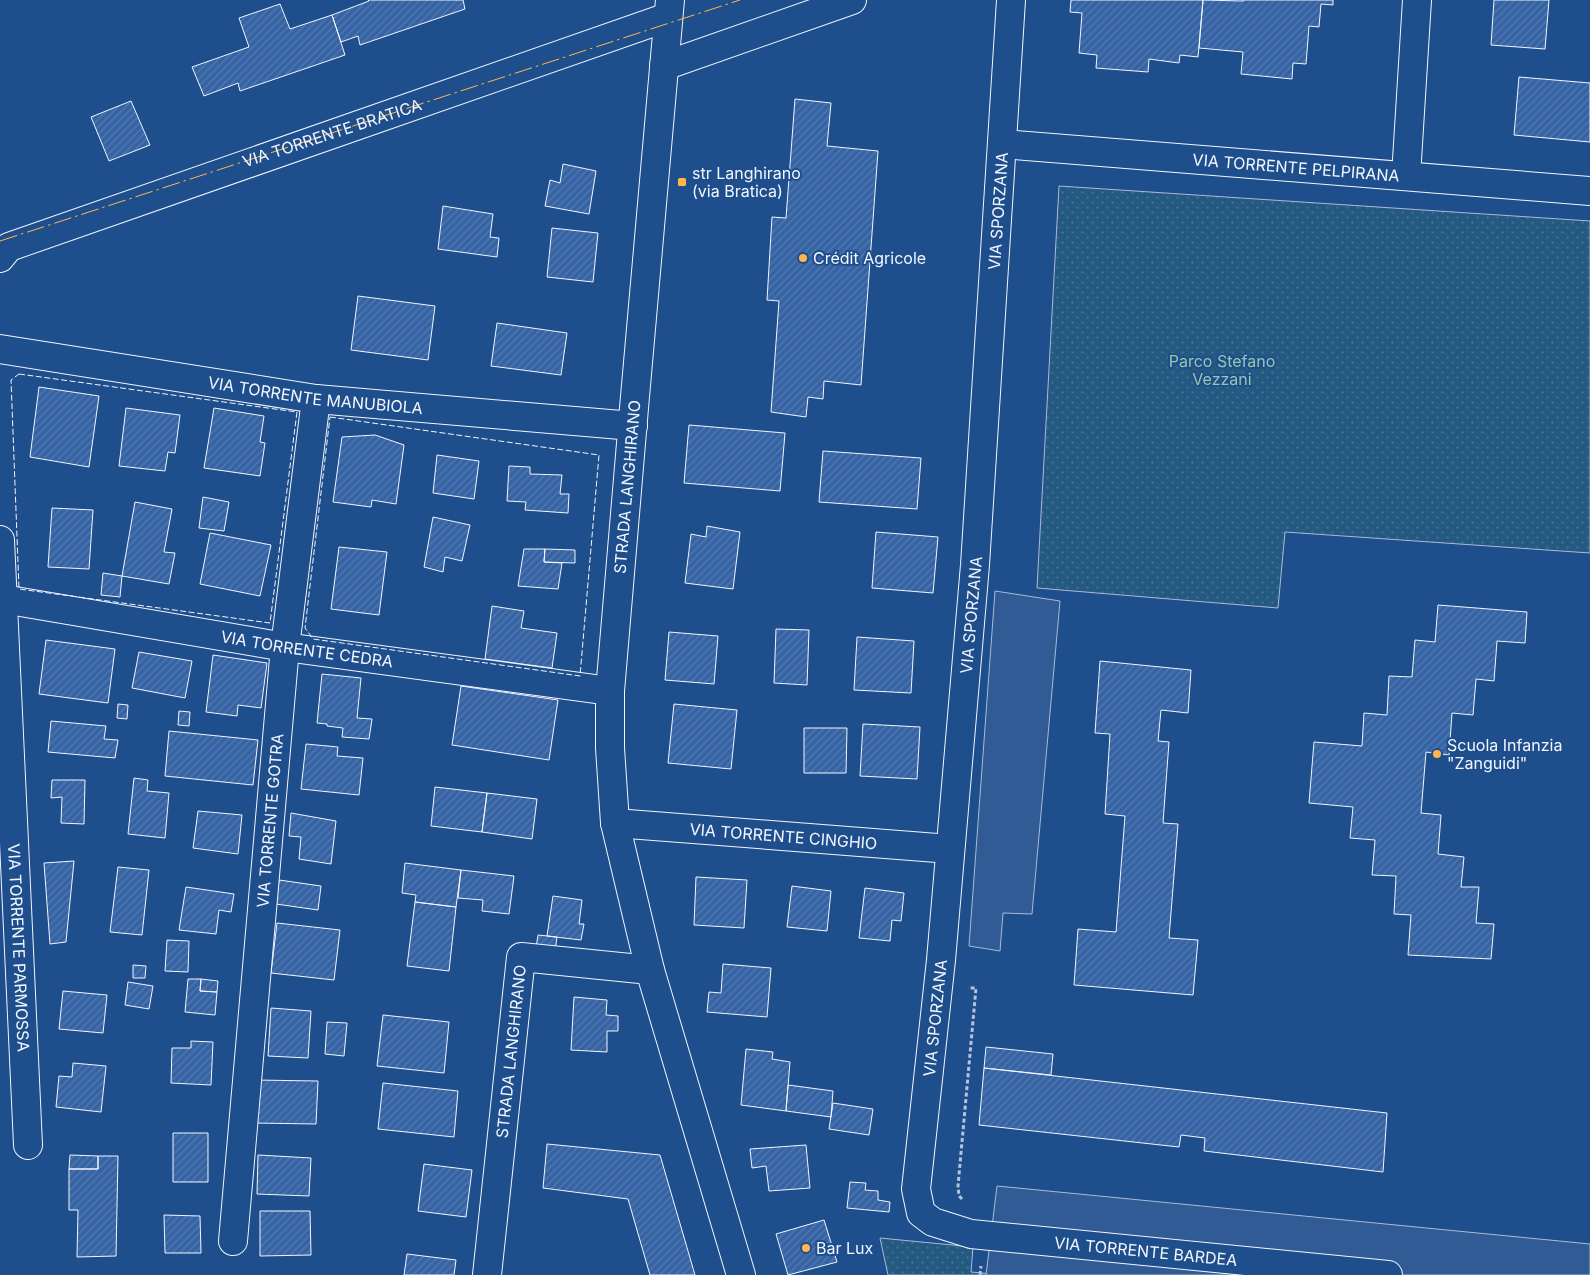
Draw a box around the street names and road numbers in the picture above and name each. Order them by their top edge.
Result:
street label: VIA TORRENTE BRATICA [240,94,424,171]
street label: VIA TORRENTE PELPIRANA [1192,149,1400,186]
street label: VIA SPORZANA [984,151,1012,271]
street label: VIA TORRENTE MANUBIOLA [207,372,424,418]
street label: STRADA LANGHIRANO [609,399,645,575]
street label: VIA SPORZANA [956,555,986,675]
street label: VIA TORRENTE CEDRA [219,626,394,672]
street label: VIA TORRENTE GOTRA [252,733,287,909]
street label: VIA TORRENTE CINGHIO [689,819,878,853]
street label: VIA TORRENTE PARMOSSA [4,843,34,1052]
street label: VIA SPORZANA [919,958,951,1078]
street label: STRADA LANGHIRANO [492,964,530,1139]
street label: VIA TORRENTE BARDEA [1053,1232,1238,1270]

